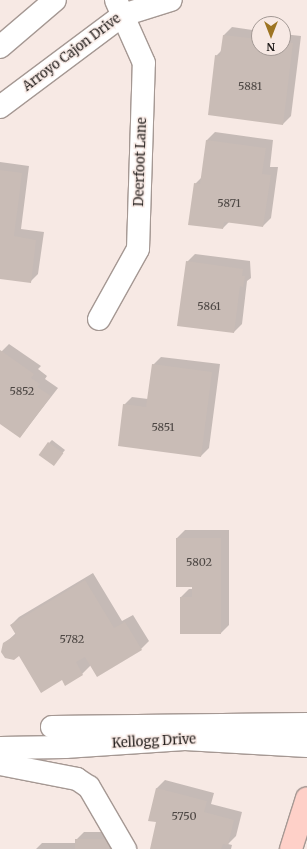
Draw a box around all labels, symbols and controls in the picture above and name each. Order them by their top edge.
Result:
street label: Arroyo Cajon Drive [20,11,124,95]
north arrow [251,16,291,56]
text: N [267,40,275,54]
house number: 5881 [238,79,262,93]
street label: Deerfoot Lane [132,117,150,207]
house number: 5871 [217,196,241,210]
house number: 5861 [197,299,221,313]
house number: 5852 [10,384,34,398]
house number: 5851 [151,420,175,434]
house number: 5802 [186,555,212,569]
house number: 5782 [60,632,84,646]
street label: Kellogg Drive [112,732,196,752]
house number: 5750 [171,809,197,823]

